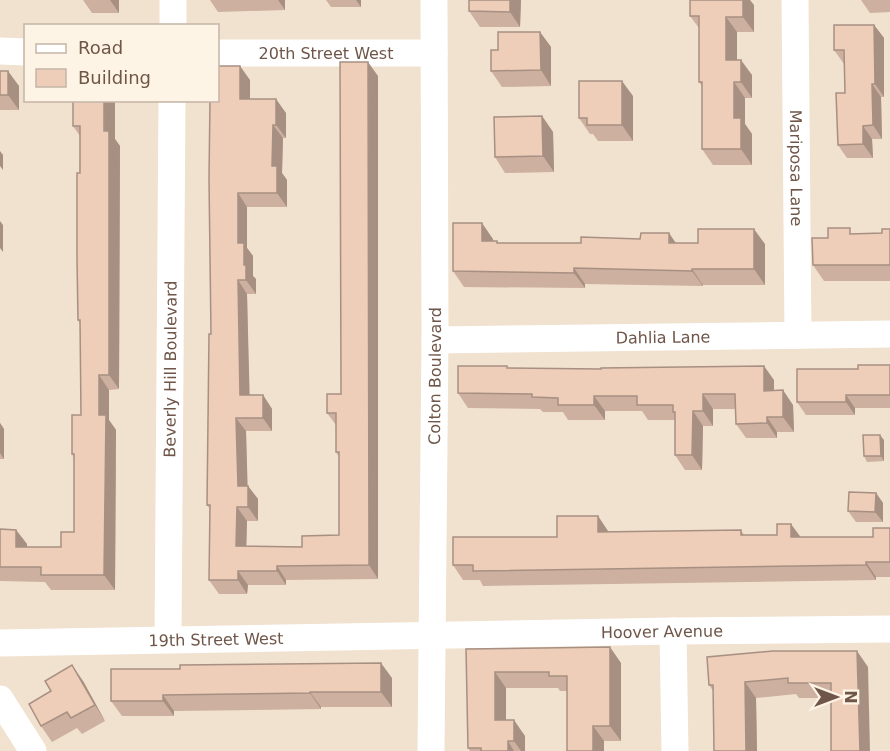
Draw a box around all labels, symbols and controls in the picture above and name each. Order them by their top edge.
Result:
legend [24,24,219,102]
text: Road [78,37,123,58]
street label: 20th Street West [259,44,393,63]
text: Building [78,67,151,88]
street label: Mariposa Lane [786,110,807,226]
street label: Beverly Hill Boulevard [160,280,180,458]
street label: Colton Boulevard [424,307,445,445]
street label: Dahlia Lane [615,327,711,347]
street label: Hoover Avenue [601,621,723,642]
street label: 19th Street West [148,628,284,650]
north arrow [806,667,866,727]
text: N [841,690,860,704]

